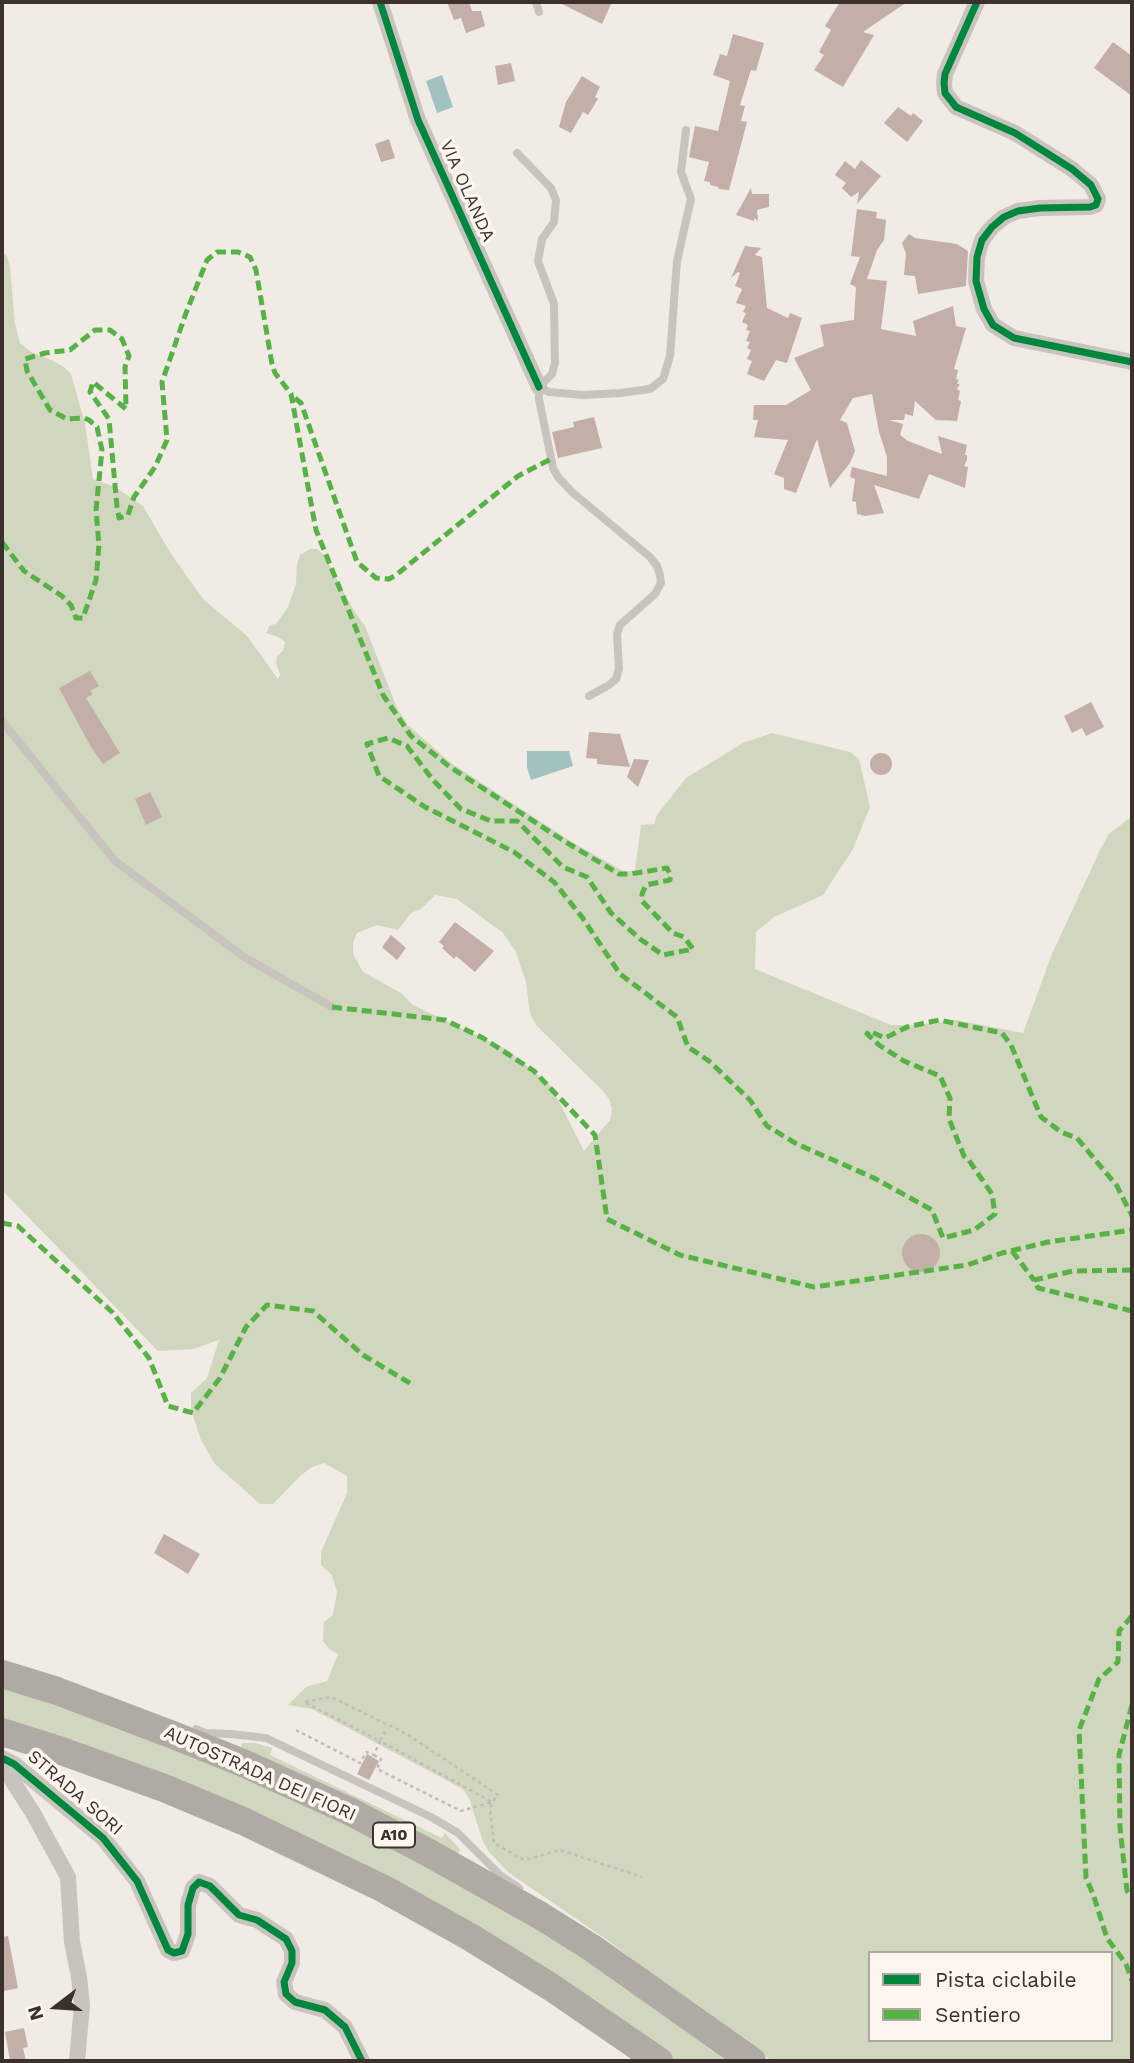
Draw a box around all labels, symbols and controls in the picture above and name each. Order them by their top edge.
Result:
street label: VIA OLANDA [435,137,499,245]
street label: AUTOSTRADA DEI FIORI [161,1722,359,1826]
street label: STRADA SORI [23,1746,127,1840]
road number: A10 [373,1823,415,1848]
legend [868,1951,1113,2042]
text: Pista ciclabile [935,1967,1077,1992]
north arrow [21,1972,91,2042]
text: Sentiero [935,2002,1021,2027]
text: N [22,2003,48,2023]

